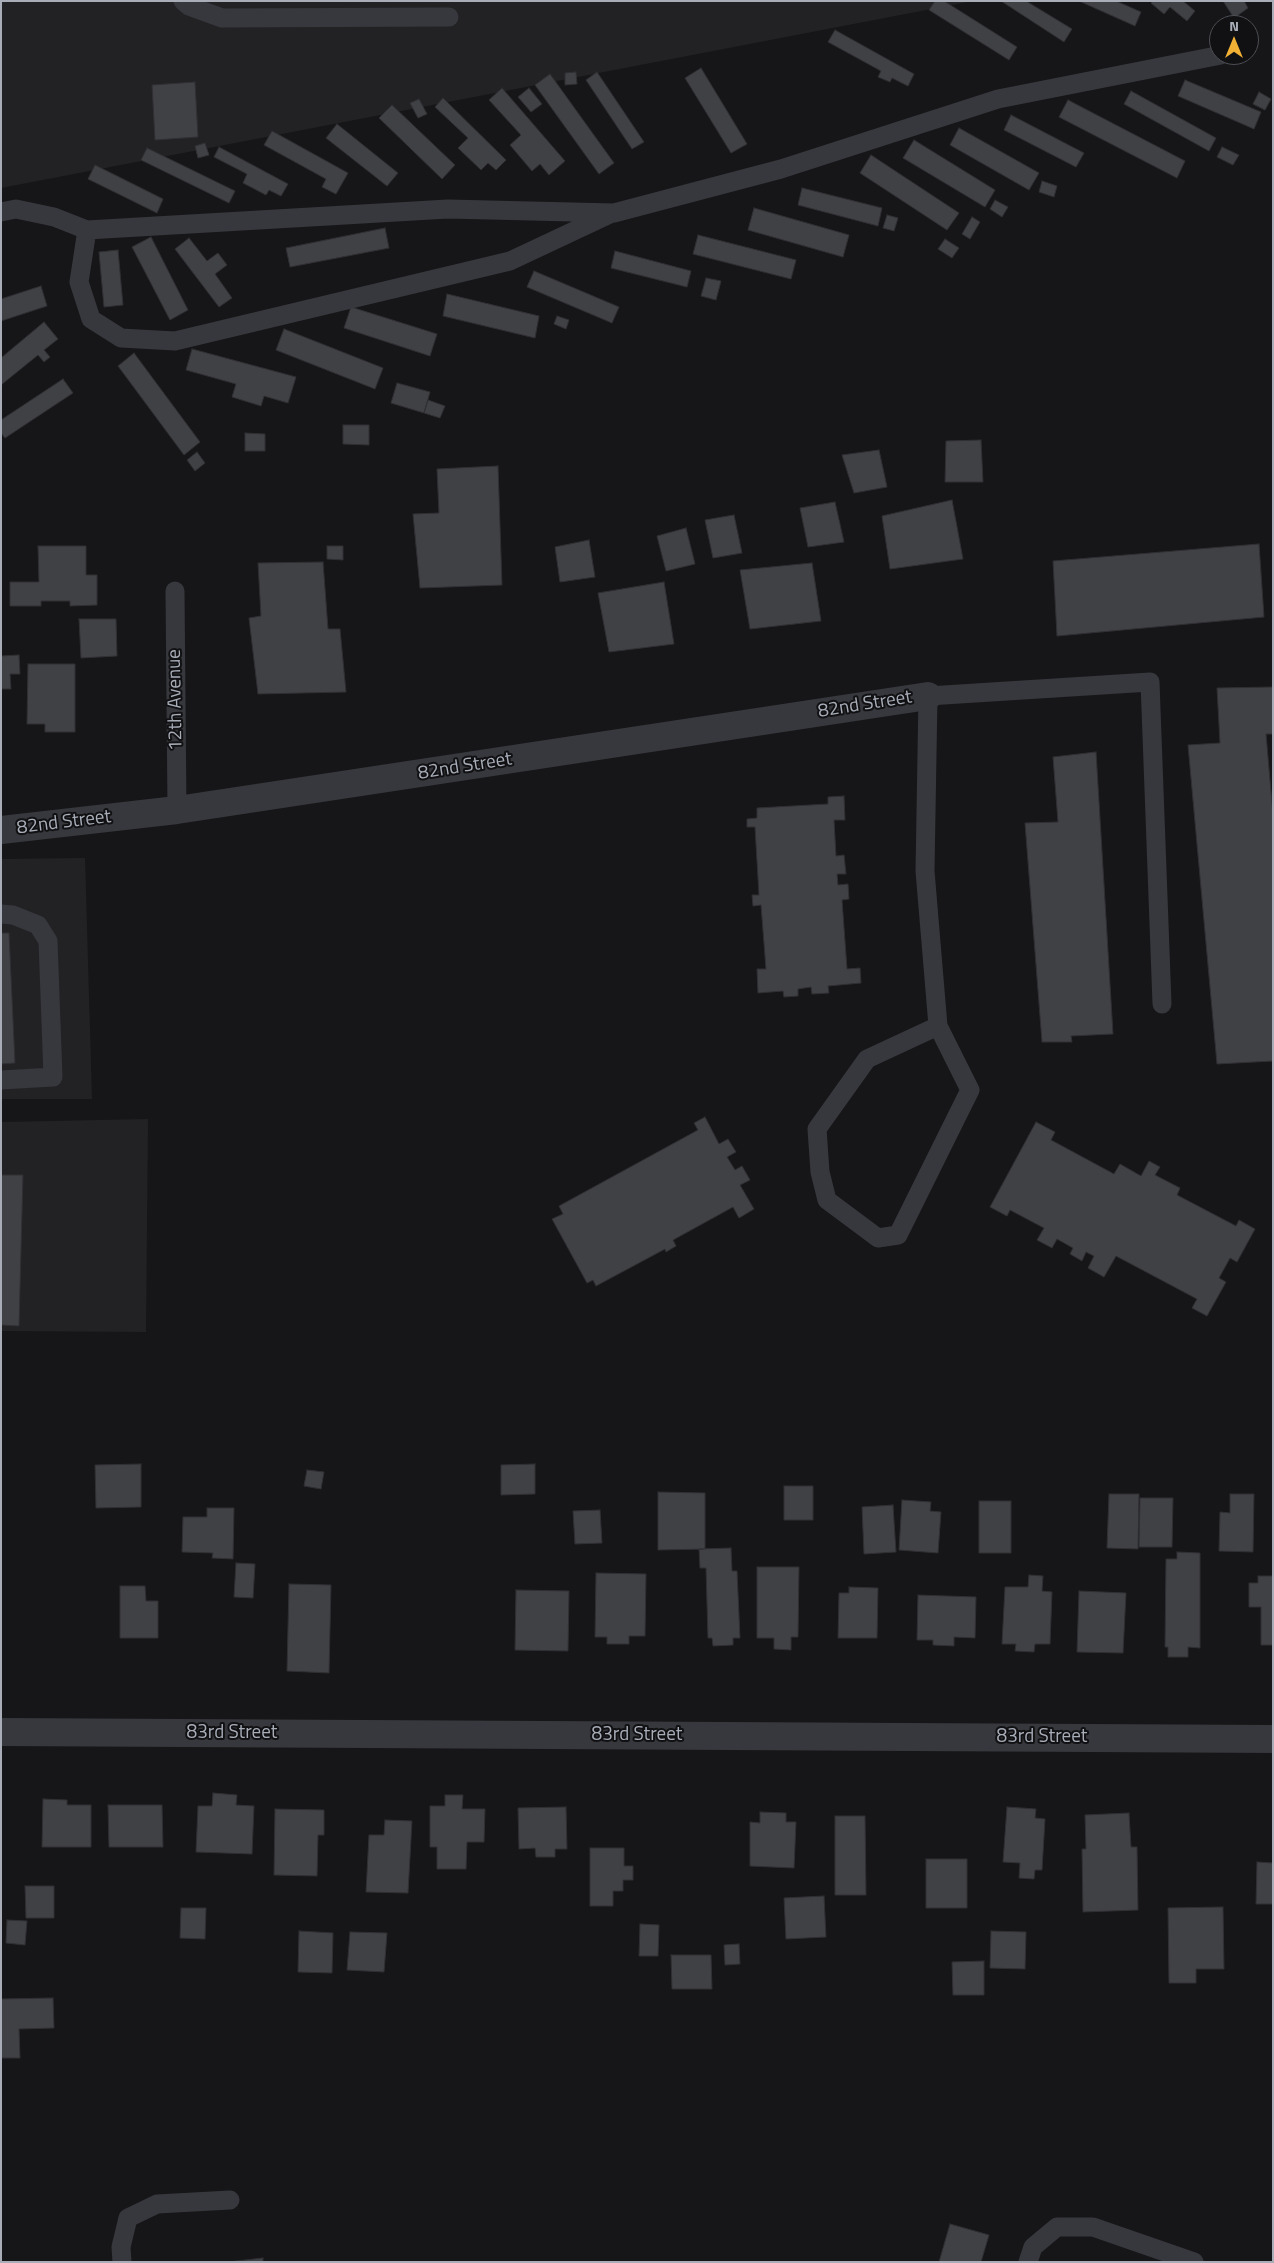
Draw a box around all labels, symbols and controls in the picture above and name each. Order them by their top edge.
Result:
north arrow [1209,15,1259,65]
text: N [1229,15,1239,36]
street label: 12th Avenue [164,649,188,751]
street label: 82nd Street [816,686,914,724]
street label: 82nd Street [416,748,514,786]
street label: 82nd Street [16,806,112,840]
street label: 83rd Street [187,1722,277,1744]
street label: 83rd Street [592,1724,682,1746]
street label: 83rd Street [997,1726,1087,1748]

